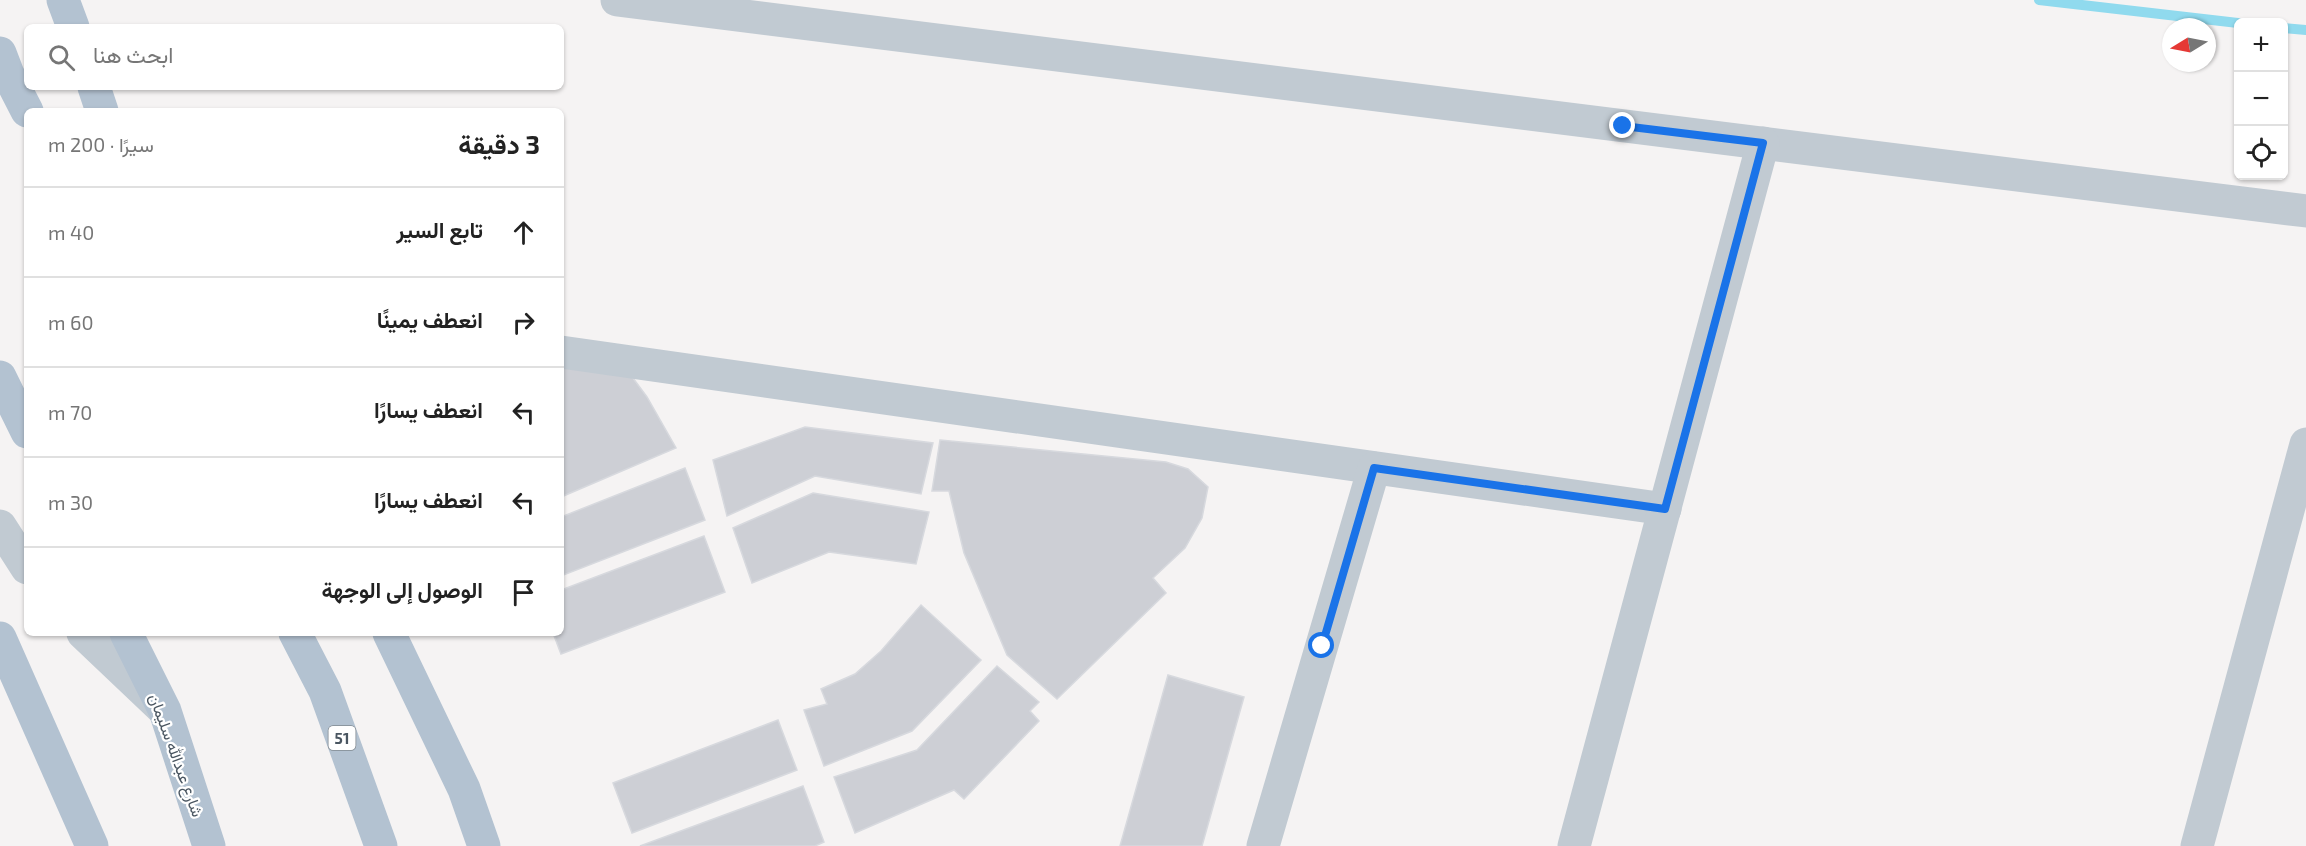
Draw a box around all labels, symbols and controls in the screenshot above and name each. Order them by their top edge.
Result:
north arrow [2162,18,2216,72]
map controls [2234,18,2288,180]
button: + [2234,18,2288,72]
search box [24,24,564,90]
icon: search [45,41,78,74]
text: ابحث هنا [93,41,173,67]
button: − [2234,72,2288,126]
route end [1609,112,1635,138]
button: locate [2234,126,2288,180]
text: 3 دقيقة [458,128,540,159]
text: سيرًا · 200 m [48,132,154,156]
text: تابع السير [396,216,483,242]
icon: ahead [507,216,540,249]
text: 40 m [48,220,94,244]
text: انعطف يمينًا [377,306,483,332]
icon: right [507,306,540,339]
text: 60 m [48,310,94,334]
text: انعطف يسارًا [374,396,483,422]
icon: left [507,396,540,429]
text: 70 m [48,400,92,424]
text: انعطف يسارًا [374,486,483,512]
icon: left [507,486,540,519]
text: 30 m [48,490,93,514]
text: الوصول إلى الوجهة [321,576,483,602]
icon: arrive [507,576,540,609]
route start [1308,632,1334,658]
street label: شارع عبدالله سليمان [143,691,208,820]
road number: 51 [328,726,356,750]

